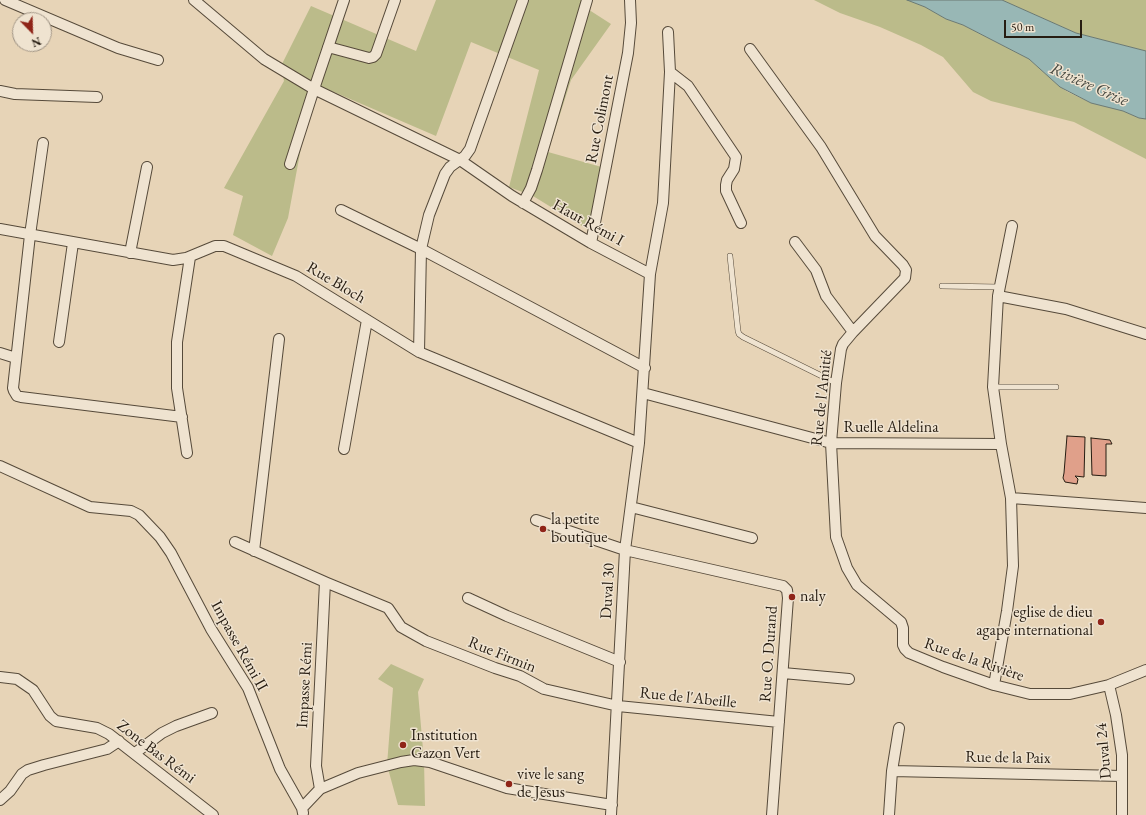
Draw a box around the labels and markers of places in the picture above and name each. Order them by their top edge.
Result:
place label: la petite boutique [551,510,608,548]
marker: la petite boutique [538,524,548,534]
place label: naly [800,587,826,607]
marker: naly [787,592,797,602]
place label: eglise de dieu agape international [976,603,1093,641]
marker: eglise de dieu agape international [1096,617,1106,627]
place label: Institution Gazon Vert [411,726,480,764]
marker: Institution Gazon Vert [398,740,408,750]
place label: vive le sang de Jesus [517,765,584,803]
marker: vive le sang de Jesus [504,779,514,789]

